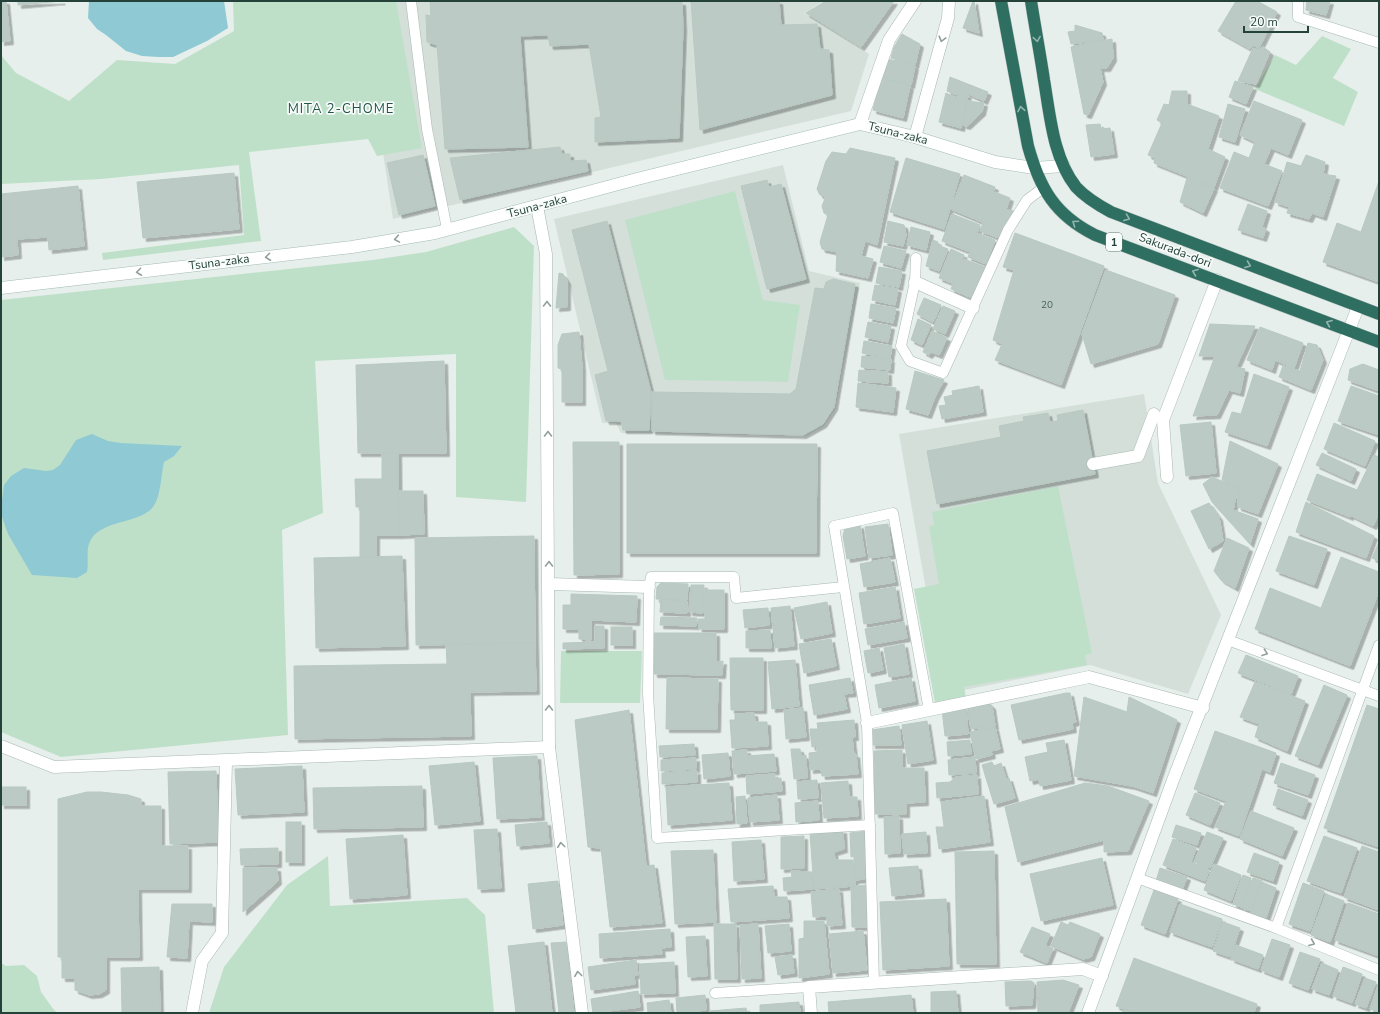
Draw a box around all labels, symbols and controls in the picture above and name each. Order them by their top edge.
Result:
scale bar [1244,8,1308,34]
text: 20 m [1250,14,1278,30]
one-way arrow [938,35,947,42]
one-way arrow [1033,36,1041,43]
district label: MITA 2-CHOME [288,100,394,118]
one-way arrow [1017,106,1026,112]
street label: Tsuna-zaka [866,118,930,148]
street label: Tsuna-zaka [505,190,569,222]
one-way arrow [1123,213,1130,221]
one-way arrow [1072,221,1079,228]
street label: Sakurada-dori [1136,229,1214,271]
road number: 1 [1106,233,1122,251]
one-way arrow [394,234,400,243]
street label: Tsuna-zaka [188,250,250,274]
one-way arrow [265,252,271,261]
one-way arrow [1245,260,1252,268]
one-way arrow [136,267,142,276]
one-way arrow [1191,268,1198,276]
house number: 20 [1041,298,1053,312]
one-way arrow [543,301,551,307]
one-way arrow [1326,320,1334,328]
one-way arrow [544,431,552,437]
one-way arrow [545,561,553,567]
one-way arrow [1261,649,1268,657]
one-way arrow [545,705,553,711]
one-way arrow [557,842,566,848]
one-way arrow [1309,938,1316,946]
one-way arrow [573,971,582,977]

